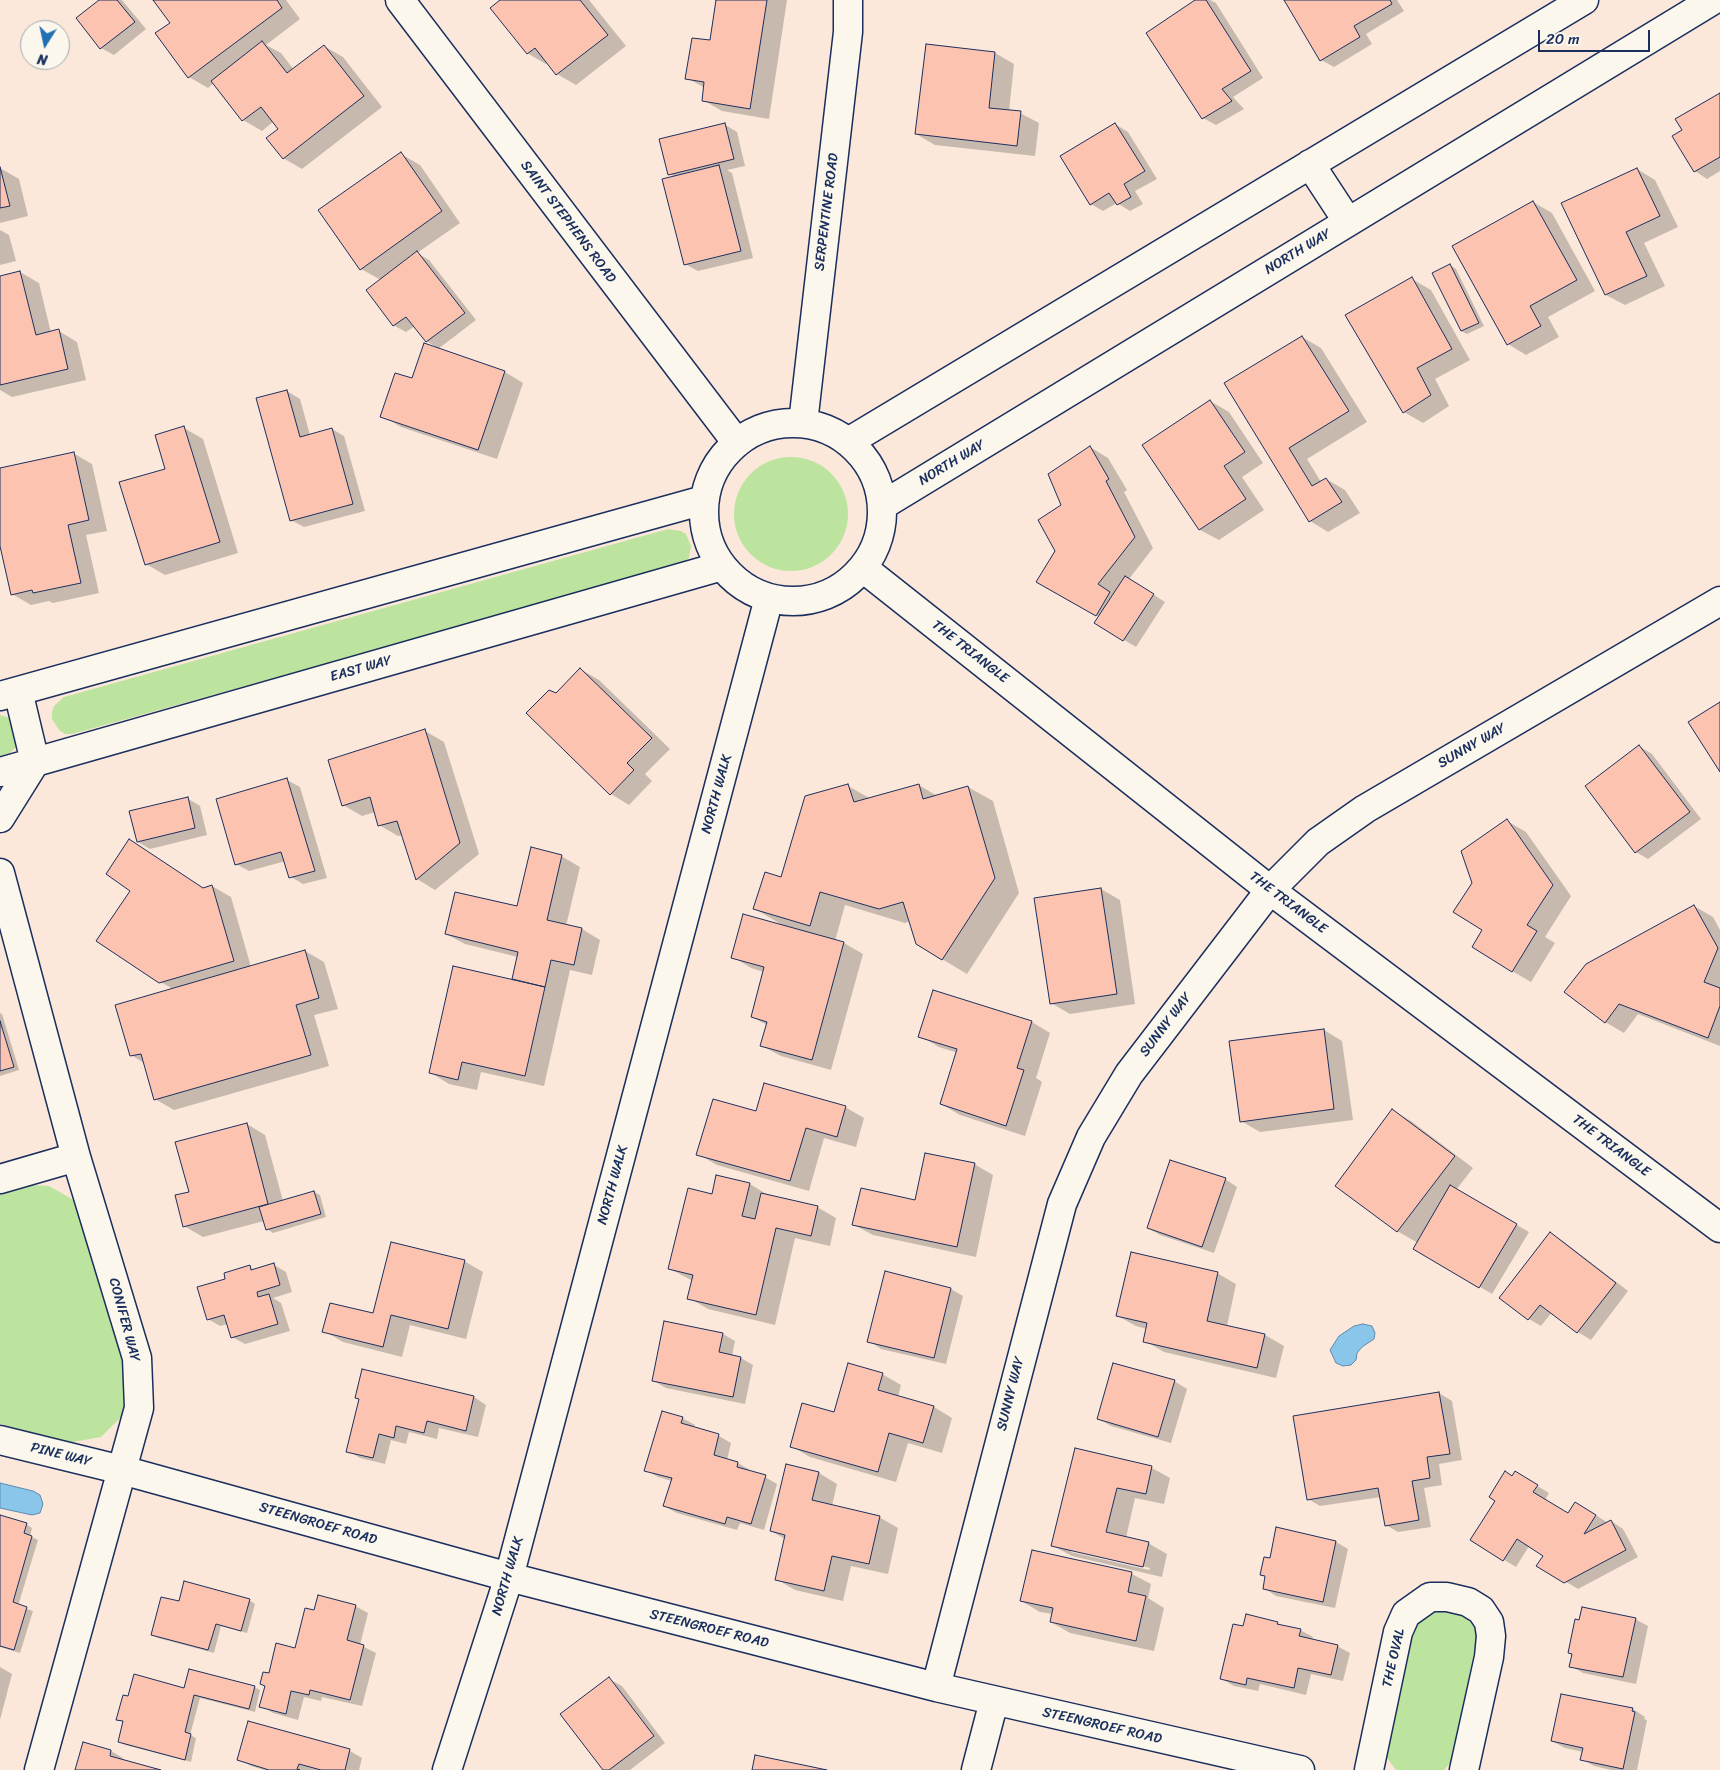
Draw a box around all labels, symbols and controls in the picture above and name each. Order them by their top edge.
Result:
north arrow [20,20,70,70]
scale bar [1540,20,1652,52]
text: 20 m [1546,26,1580,52]
text: N [36,46,49,72]
street label: SERPENTINE ROAD [811,152,843,272]
street label: SAINT STEPHENS ROAD [517,158,619,286]
street label: NORTH WAY [1262,226,1334,278]
street label: NORTH WAY [916,437,988,489]
street label: THE TRIANGLE [928,617,1012,687]
street label: EAST WAY [328,652,394,686]
street label: SUNNY WAY [1435,720,1509,772]
street label: NORTH WALK [698,752,736,836]
street label: THE TRIANGLE [1246,868,1330,938]
street label: SUNNY WAY [1136,990,1196,1060]
street label: THE TRIANGLE [1569,1111,1653,1181]
street label: NORTH WALK [594,1143,632,1227]
street label: CONIFER WAY [105,1276,143,1364]
street label: SUNNY WAY [994,1355,1028,1433]
street label: PINE WAY [29,1439,93,1471]
street label: STEENGROEF ROAD [257,1499,379,1549]
street label: NORTH WALK [489,1535,527,1617]
street label: STEENGROEF ROAD [648,1606,770,1652]
street label: THE OVAL [1379,1627,1409,1689]
street label: STEENGROEF ROAD [1041,1704,1163,1748]

